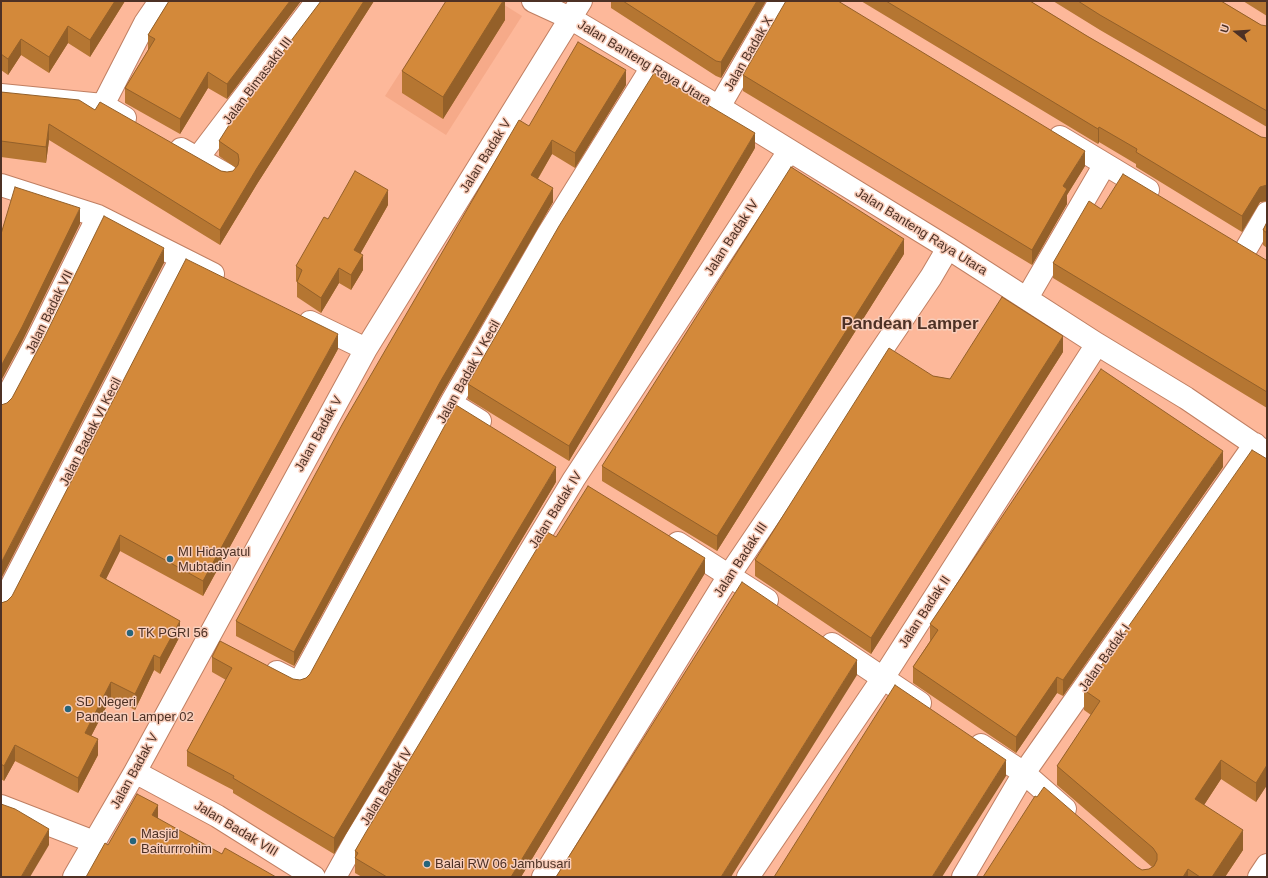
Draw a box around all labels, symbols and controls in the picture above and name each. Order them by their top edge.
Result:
north arrow [1216,12,1256,52]
street label: Jalan Badak X [721,14,777,94]
street label: Jalan Banteng Raya Utara [575,17,713,109]
text: U [1218,23,1231,34]
street label: Jalan Bimasakti III [220,34,296,128]
street label: Jalan Badak V [457,116,515,196]
street label: Jalan Banteng Raya Utara [852,185,990,279]
street label: Jalan Badak IV [702,197,762,279]
street label: Jalan Badak VII [23,268,77,356]
district label: Pandean Lamper [842,314,978,334]
street label: Jalan Badak V Kecil [434,318,504,426]
street label: Jalan Badak VI Kecil [57,375,125,489]
street label: Jalan Badak V [292,394,346,474]
street label: Jalan Badak IV [526,469,586,551]
street label: Jalan Badak III [711,520,771,600]
place label: MI Hidayatul Mubtadin [178,544,250,575]
marker: MI Hidayatul Mubtadin [165,554,175,564]
street label: Jalan Badak II [896,573,954,651]
street label: Jalan Badak I [1076,621,1134,695]
place label: TK PGRI 56 [138,625,208,641]
marker: TK PGRI 56 [125,628,135,638]
place label: SD Negeri Pandean Lamper 02 [76,694,194,725]
marker: SD Negeri Pandean Lamper 02 [63,704,73,714]
street label: Jalan Badak V [108,731,162,811]
street label: Jalan Badak IV [358,746,416,828]
street label: Jalan Badak VIII [191,798,281,860]
place label: Masjid Baiturrrohim [141,826,212,857]
marker: Masjid Baiturrrohim [128,836,138,846]
place label: Balai RW 06 Jambusari [435,856,571,872]
marker: Balai RW 06 Jambusari [422,859,432,869]

